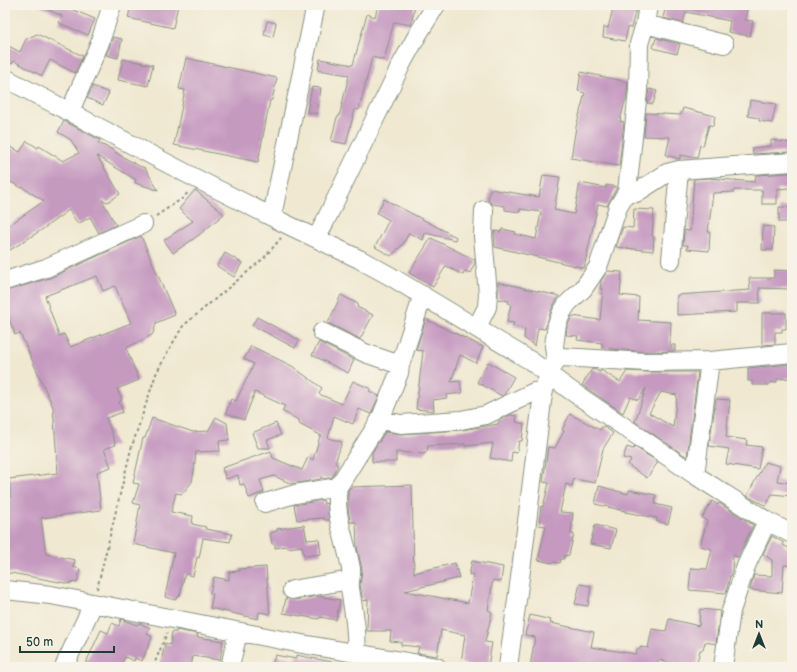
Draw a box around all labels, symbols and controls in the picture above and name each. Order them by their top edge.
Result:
north arrow [739,614,779,654]
text: N [755,618,763,631]
scale bar [20,628,114,654]
text: 50 m [26,635,53,650]

